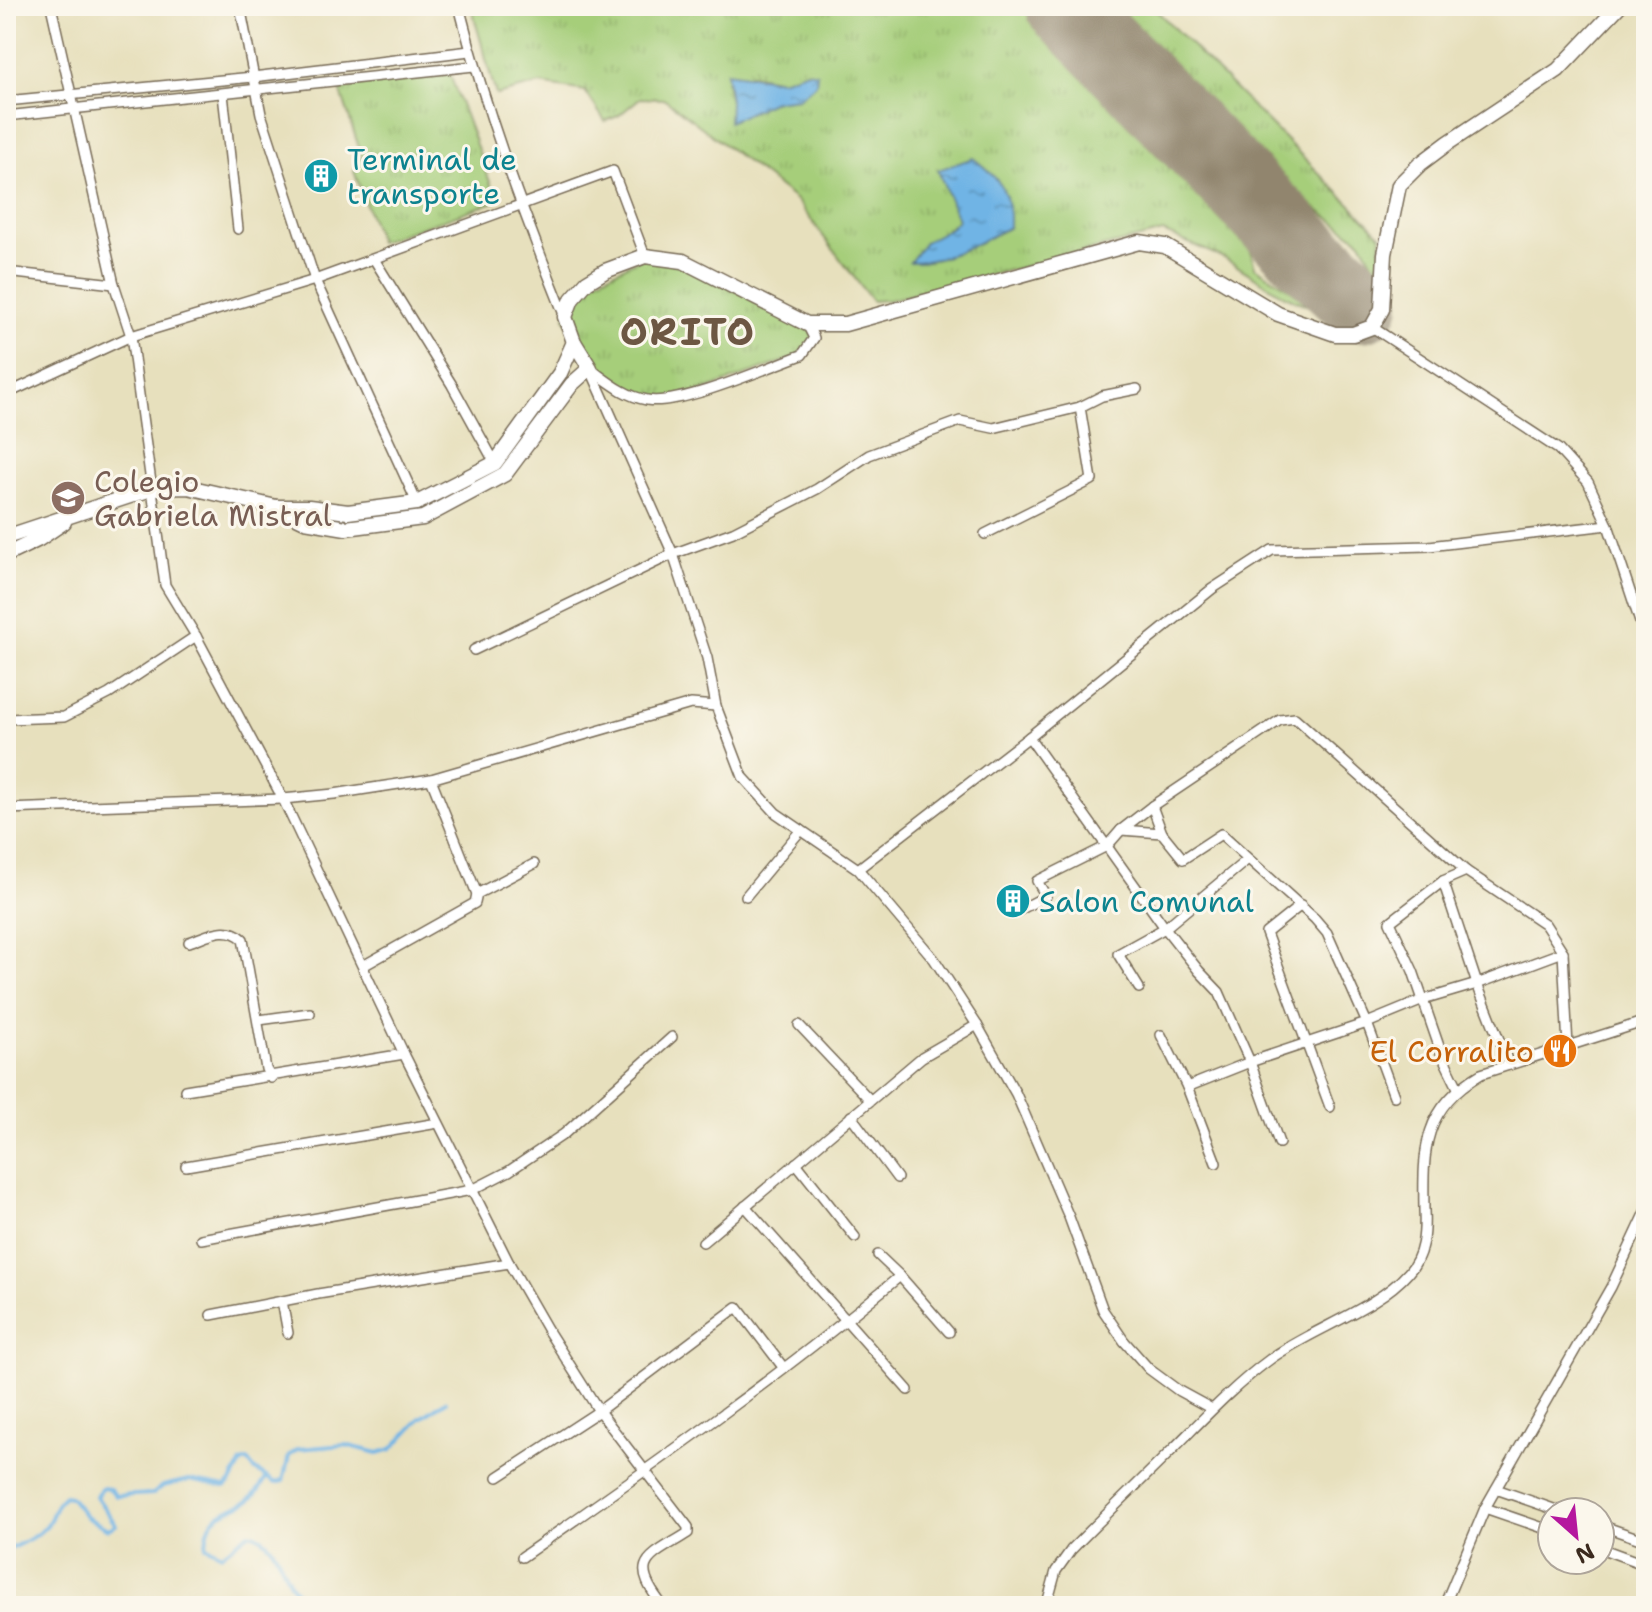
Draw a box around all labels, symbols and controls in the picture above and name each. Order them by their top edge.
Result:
place label: Terminal de transporte [347,139,517,214]
building icon: Terminal de transporte [302,157,340,195]
district label: ORITO [620,306,756,357]
place label: Colegio Gabriela Mistral [94,461,332,536]
school or university icon: Colegio Gabriela Mistral [49,479,87,517]
place label: Salon Comunal [1039,881,1254,922]
building icon: Salon Comunal [994,882,1032,920]
place label: El Corralito [1370,1031,1534,1072]
restaurant icon: El Corralito [1541,1032,1579,1070]
north arrow [1536,1496,1616,1576]
text: N [1571,1536,1599,1570]

